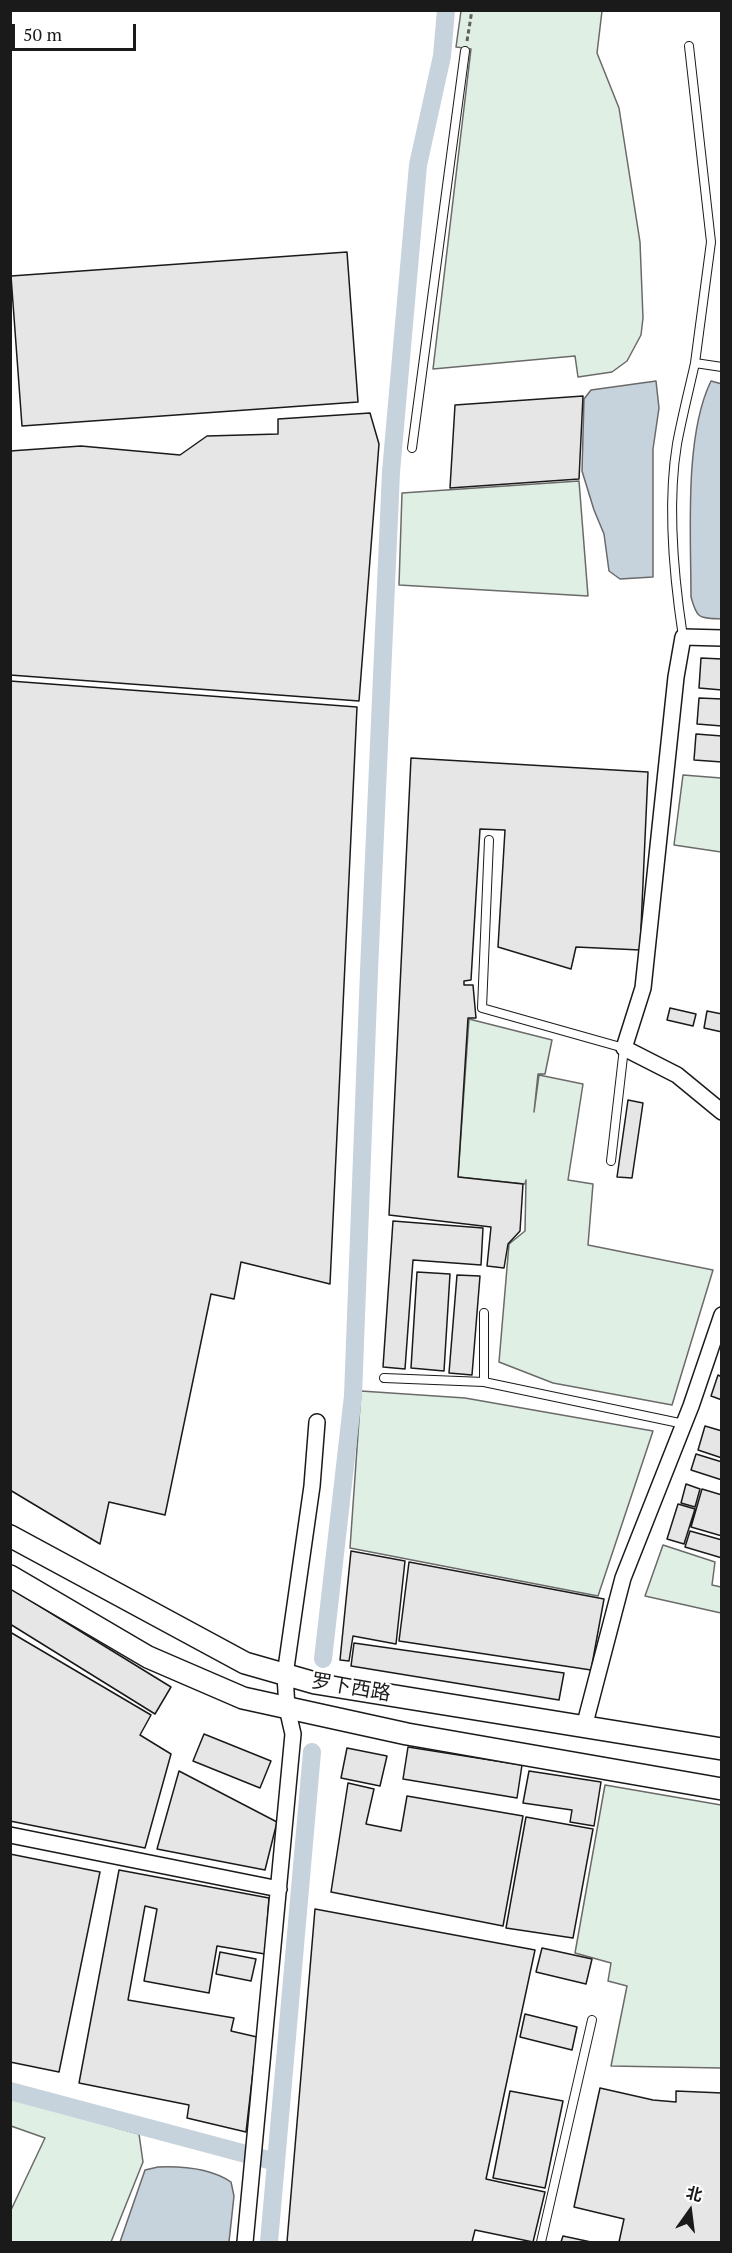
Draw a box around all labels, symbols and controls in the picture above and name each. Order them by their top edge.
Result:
scale bar [15,12,140,50]
text: 50 m [23,22,62,46]
street label: 罗下西路 [310,1669,392,1707]
north arrow [660,2181,720,2241]
text: 北 [684,2181,705,2206]

